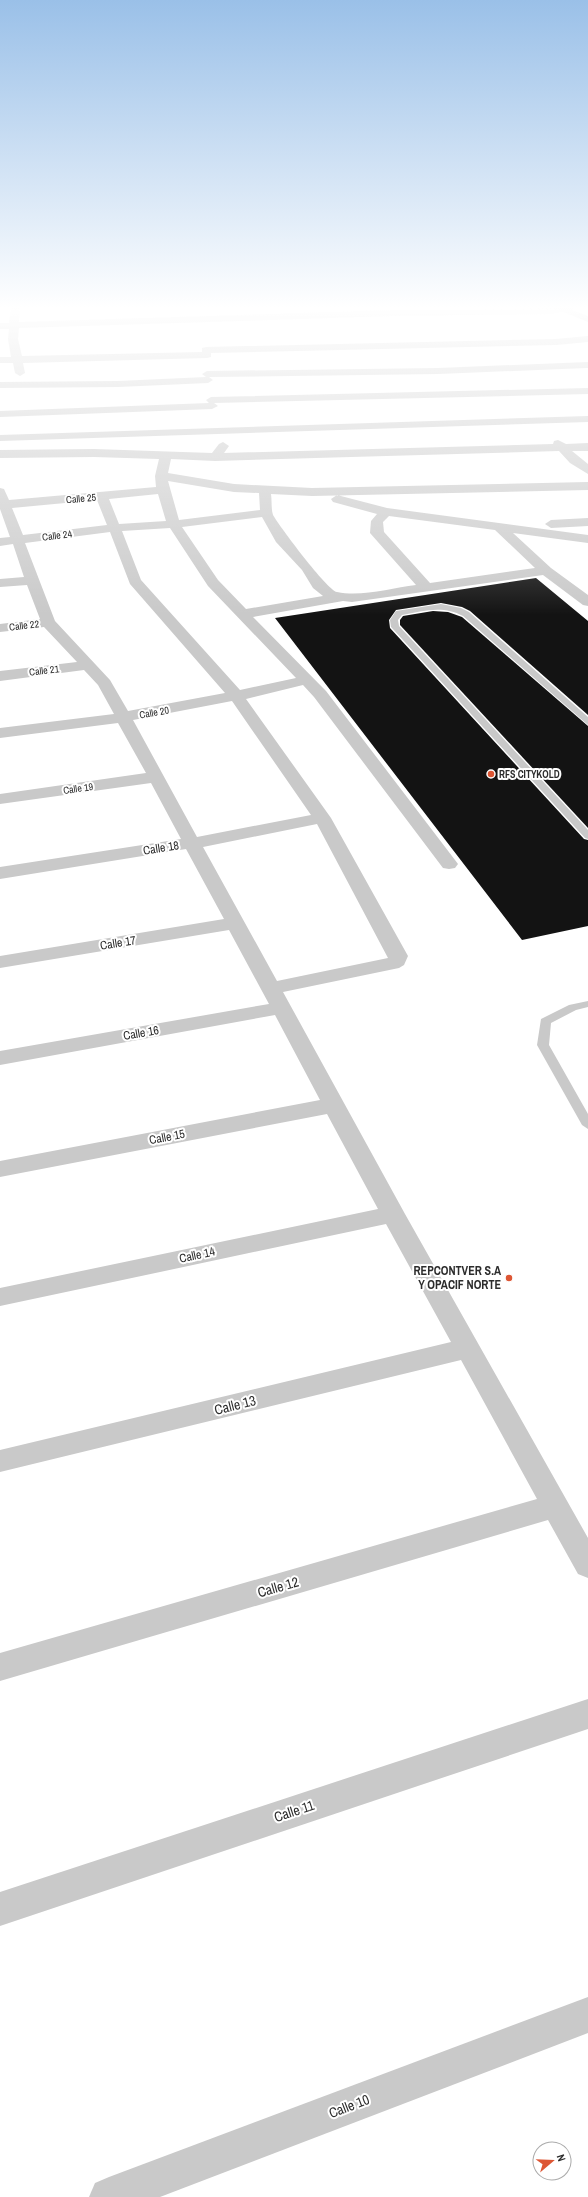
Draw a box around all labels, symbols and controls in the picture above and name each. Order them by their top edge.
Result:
street label: Calle 25 [65,491,97,506]
street label: Calle 24 [41,527,73,544]
street label: Calle 22 [8,617,40,634]
street label: Calle 21 [28,662,60,679]
street label: Calle 20 [138,703,170,722]
place label: RFS CITYKOLD [499,768,560,781]
marker: RFS CITYKOLD [486,769,496,779]
street label: Calle 19 [62,780,94,797]
street label: Calle 18 [142,837,180,859]
street label: Calle 17 [99,932,138,954]
street label: Calle 16 [122,1022,160,1044]
street label: Calle 15 [148,1126,187,1148]
street label: Calle 14 [178,1243,217,1267]
place label: REPCONTVER S.A Y OPACIF NORTE [414,1263,502,1293]
marker: REPCONTVER S.A Y OPACIF NORTE [504,1273,514,1283]
street label: Calle 13 [212,1391,258,1419]
street label: Calle 12 [255,1573,301,1601]
street label: Calle 11 [272,1796,317,1826]
street label: Calle 10 [326,2090,372,2122]
north arrow [532,2141,572,2181]
text: N [554,2152,569,2163]

